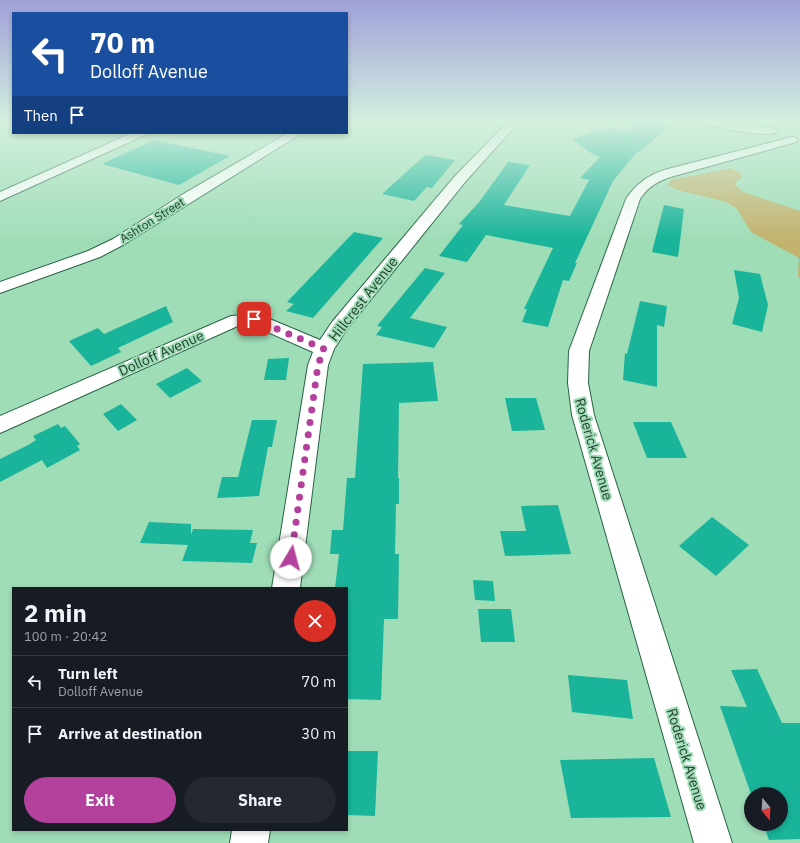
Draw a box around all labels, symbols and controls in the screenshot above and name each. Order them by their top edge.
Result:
text: 70 m [90,24,155,61]
icon: left [24,28,76,80]
text: Dolloff Avenue [90,60,208,83]
icon: arrive [66,104,88,126]
text: Then [24,106,58,125]
street label: Ashton Street [117,194,187,246]
street label: Hillcrest Avenue [324,253,402,345]
pin [237,302,271,336]
icon: arrive [243,308,265,330]
street label: Dolloff Avenue [115,326,207,380]
street label: Roderick Avenue [571,396,617,502]
position arrow [270,537,312,579]
text: 2 min [24,597,87,629]
button: close [294,600,336,642]
text: 100 m · 20:42 [24,628,107,645]
text: Turn left [58,664,118,683]
icon: left [24,671,46,693]
text: 70 m [301,672,336,691]
text: Dolloff Avenue [58,683,143,700]
street label: Roderick Avenue [663,706,711,812]
icon: arrive [24,723,46,745]
text: Arrive at destination [58,724,202,743]
text: 30 m [301,724,336,743]
button: Exit [24,777,176,823]
button: Share [184,777,336,823]
north arrow [744,787,788,831]
map controls [744,787,788,831]

